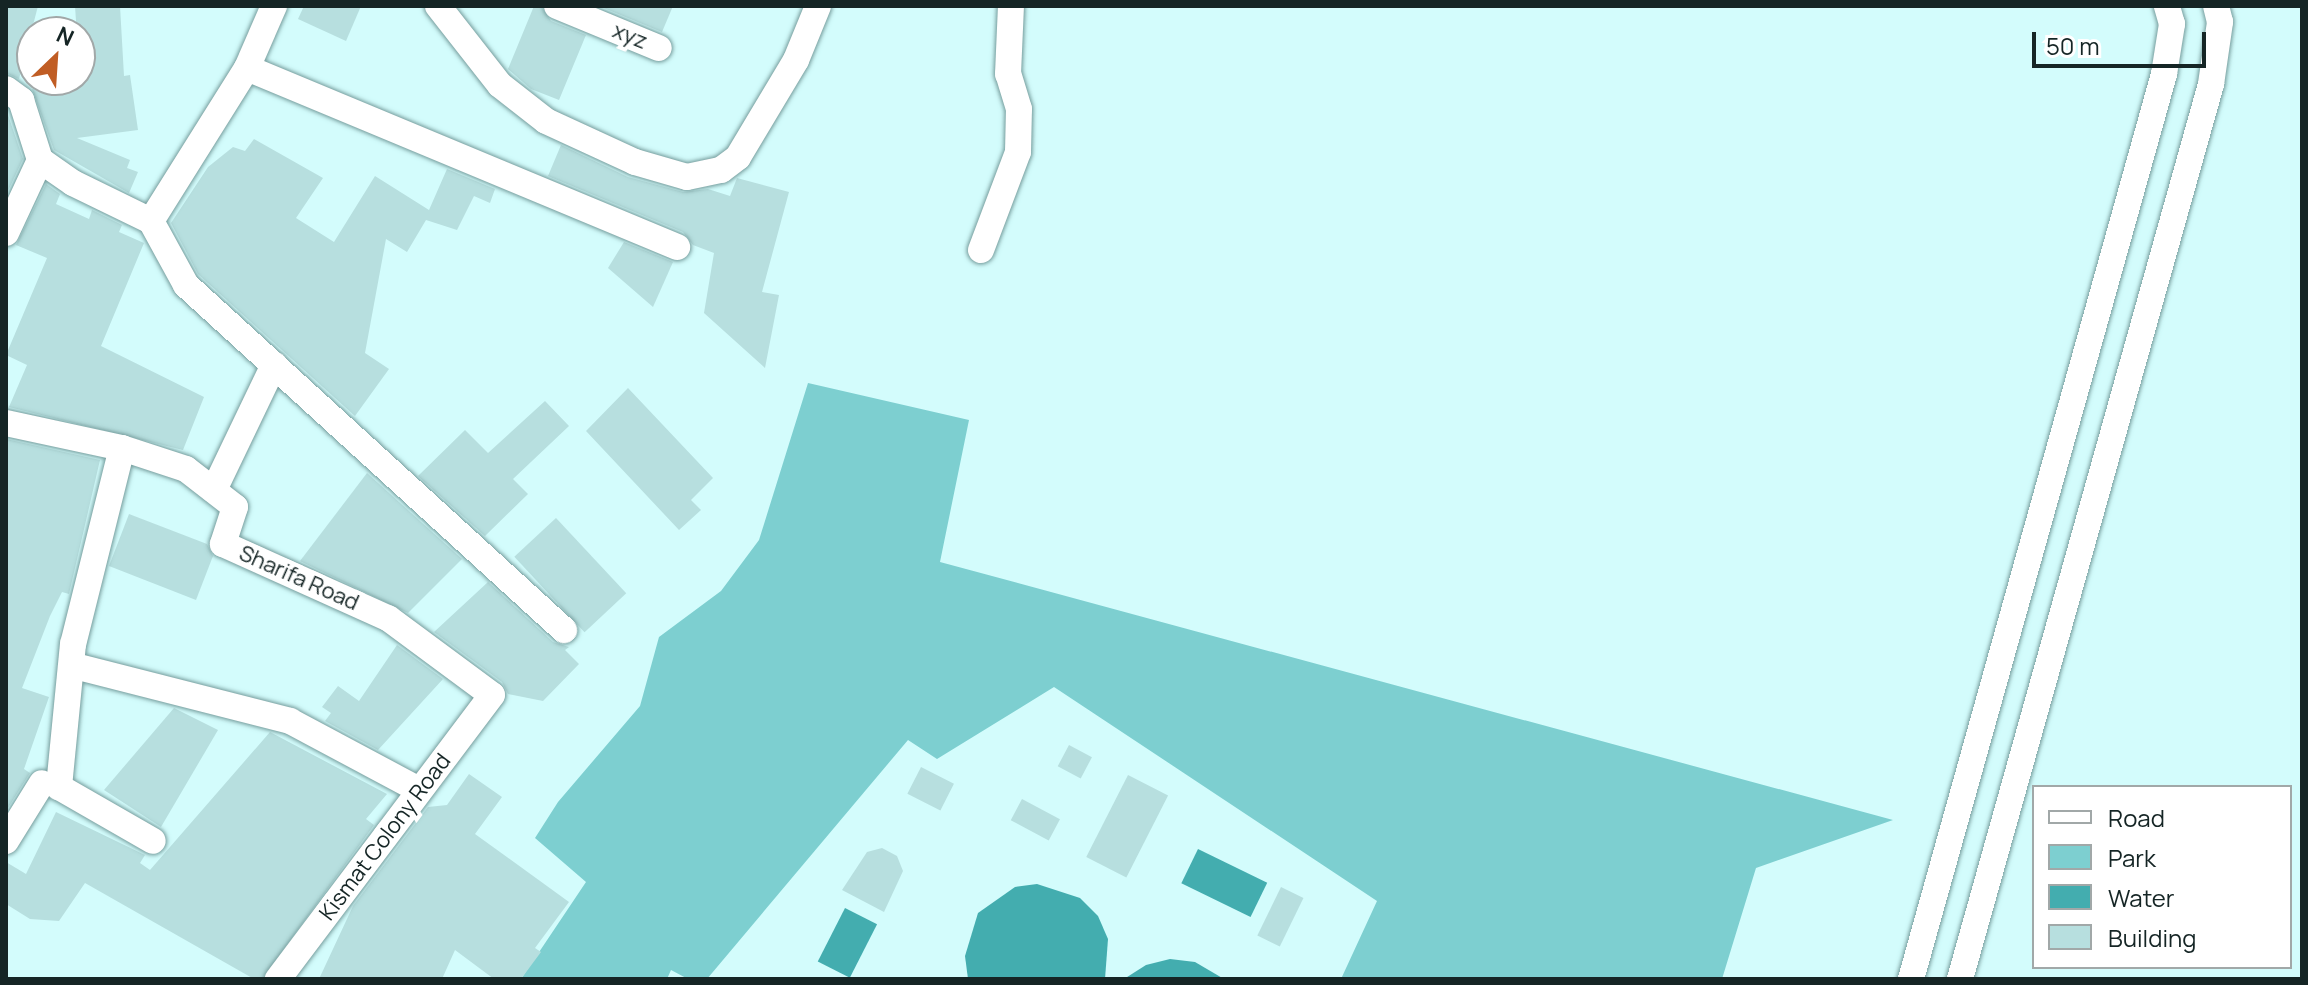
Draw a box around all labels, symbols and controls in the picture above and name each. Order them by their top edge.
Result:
north arrow [16,16,96,96]
scale bar [2036,16,2210,66]
street label: xyz [609,17,651,55]
text: N [52,19,79,53]
text: 50 m [2046,29,2100,62]
street label: Sharifa Road [235,540,363,616]
street label: Kismat Colony Road [314,749,456,925]
legend [2032,785,2292,969]
text: Road [2108,801,2165,834]
text: Park [2108,841,2156,874]
text: Water [2108,881,2175,914]
text: Building [2108,921,2196,954]

